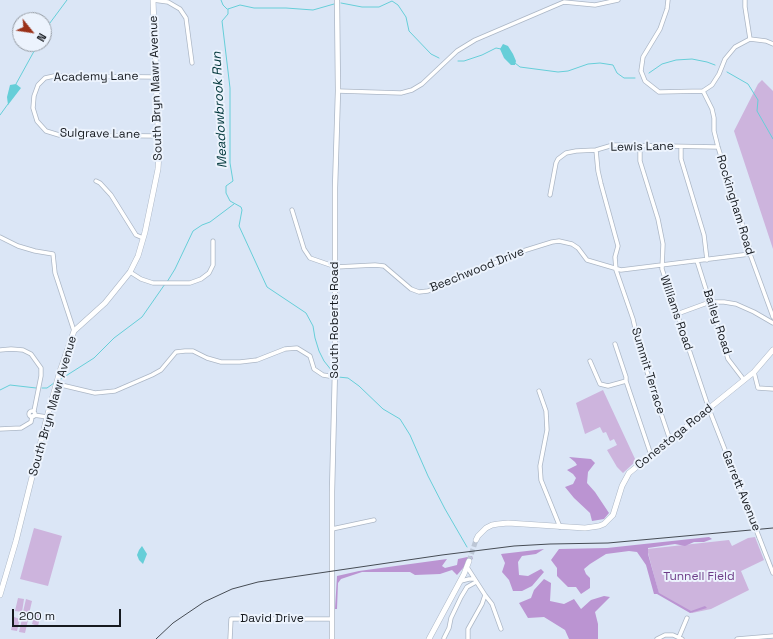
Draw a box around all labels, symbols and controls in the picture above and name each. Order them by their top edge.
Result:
north arrow [12,12,52,52]
street label: South Bryn Mawr Avenue [146,15,166,161]
text: N [34,31,49,44]
water label: Meadowbrook Run [209,51,231,169]
street label: Academy Lane [53,69,139,85]
street label: Sulgrave Lane [60,126,140,142]
street label: Lewis Lane [610,139,674,155]
street label: Rockingham Road [713,153,757,257]
street label: Beechwood Drive [428,245,526,295]
street label: South Roberts Road [328,262,342,378]
street label: Williams Road [656,274,696,352]
street label: Bailey Road [700,288,734,356]
street label: Summit Terrace [628,326,668,416]
street label: South Bryn Mawr Avenue [26,334,80,478]
street label: Conestoga Road [632,401,716,473]
street label: Garrett Avenue [718,449,764,533]
park label: Tunnell Field [663,570,735,584]
scale bar [14,601,123,627]
text: 200 m [19,608,55,624]
street label: David Drive [240,612,304,626]

